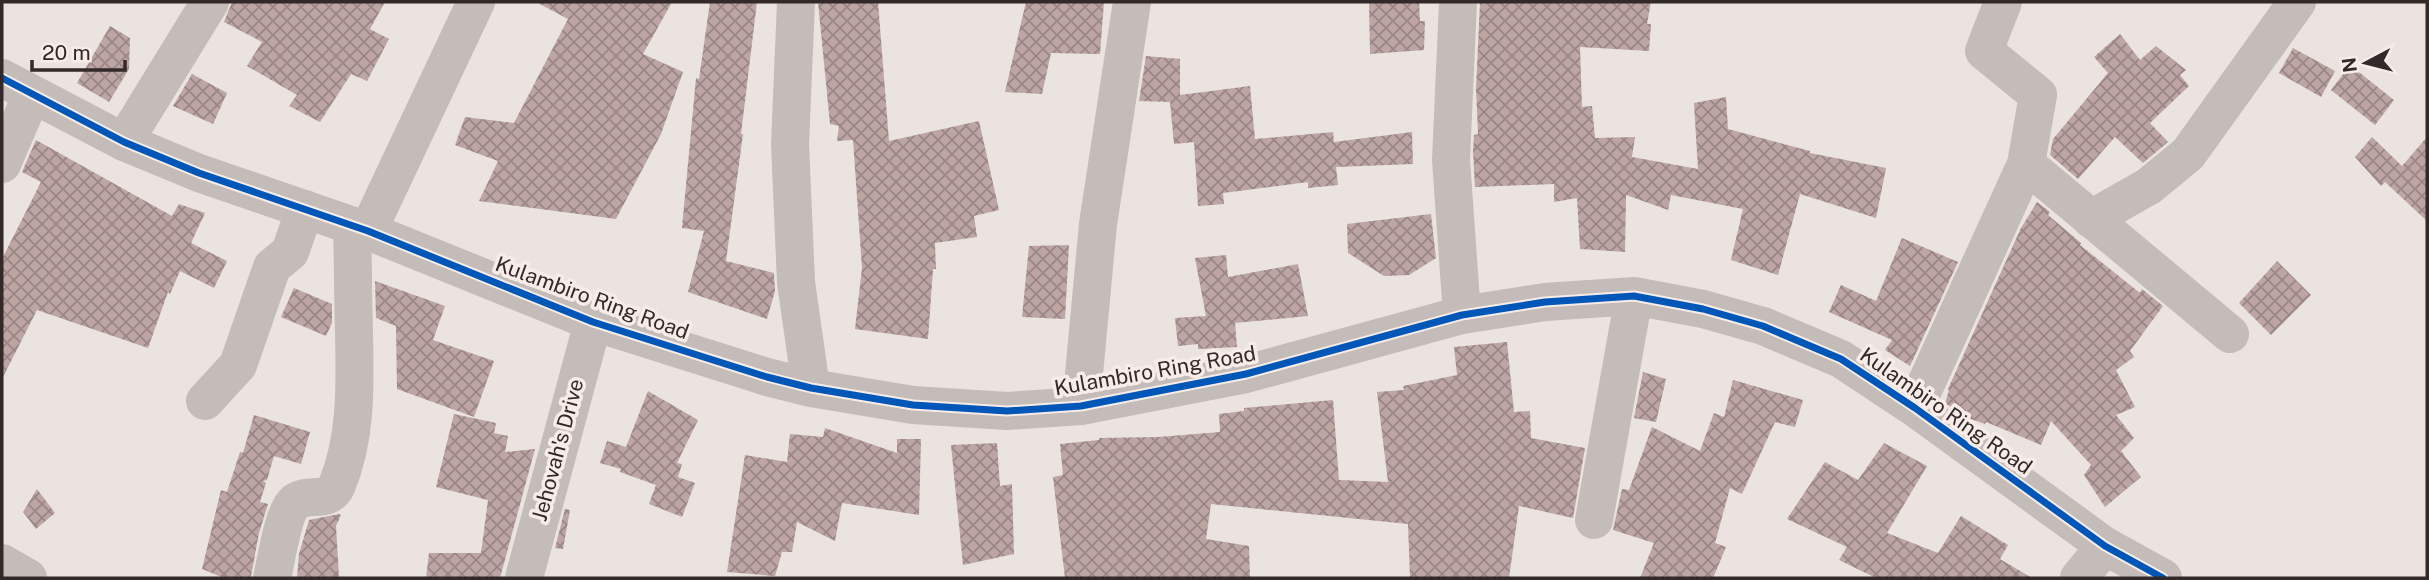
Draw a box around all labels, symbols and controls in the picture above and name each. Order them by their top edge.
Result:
scale bar [32,28,124,72]
north arrow [2331,28,2401,98]
text: 20 m [42,40,91,65]
text: N [2337,56,2361,74]
street label: Kulambiro Ring Road [492,251,692,344]
street label: Kulambiro Ring Road [1052,340,1258,401]
street label: Kulambiro Ring Road [1855,342,2037,479]
street label: Jehovah's Drive [527,376,589,524]

